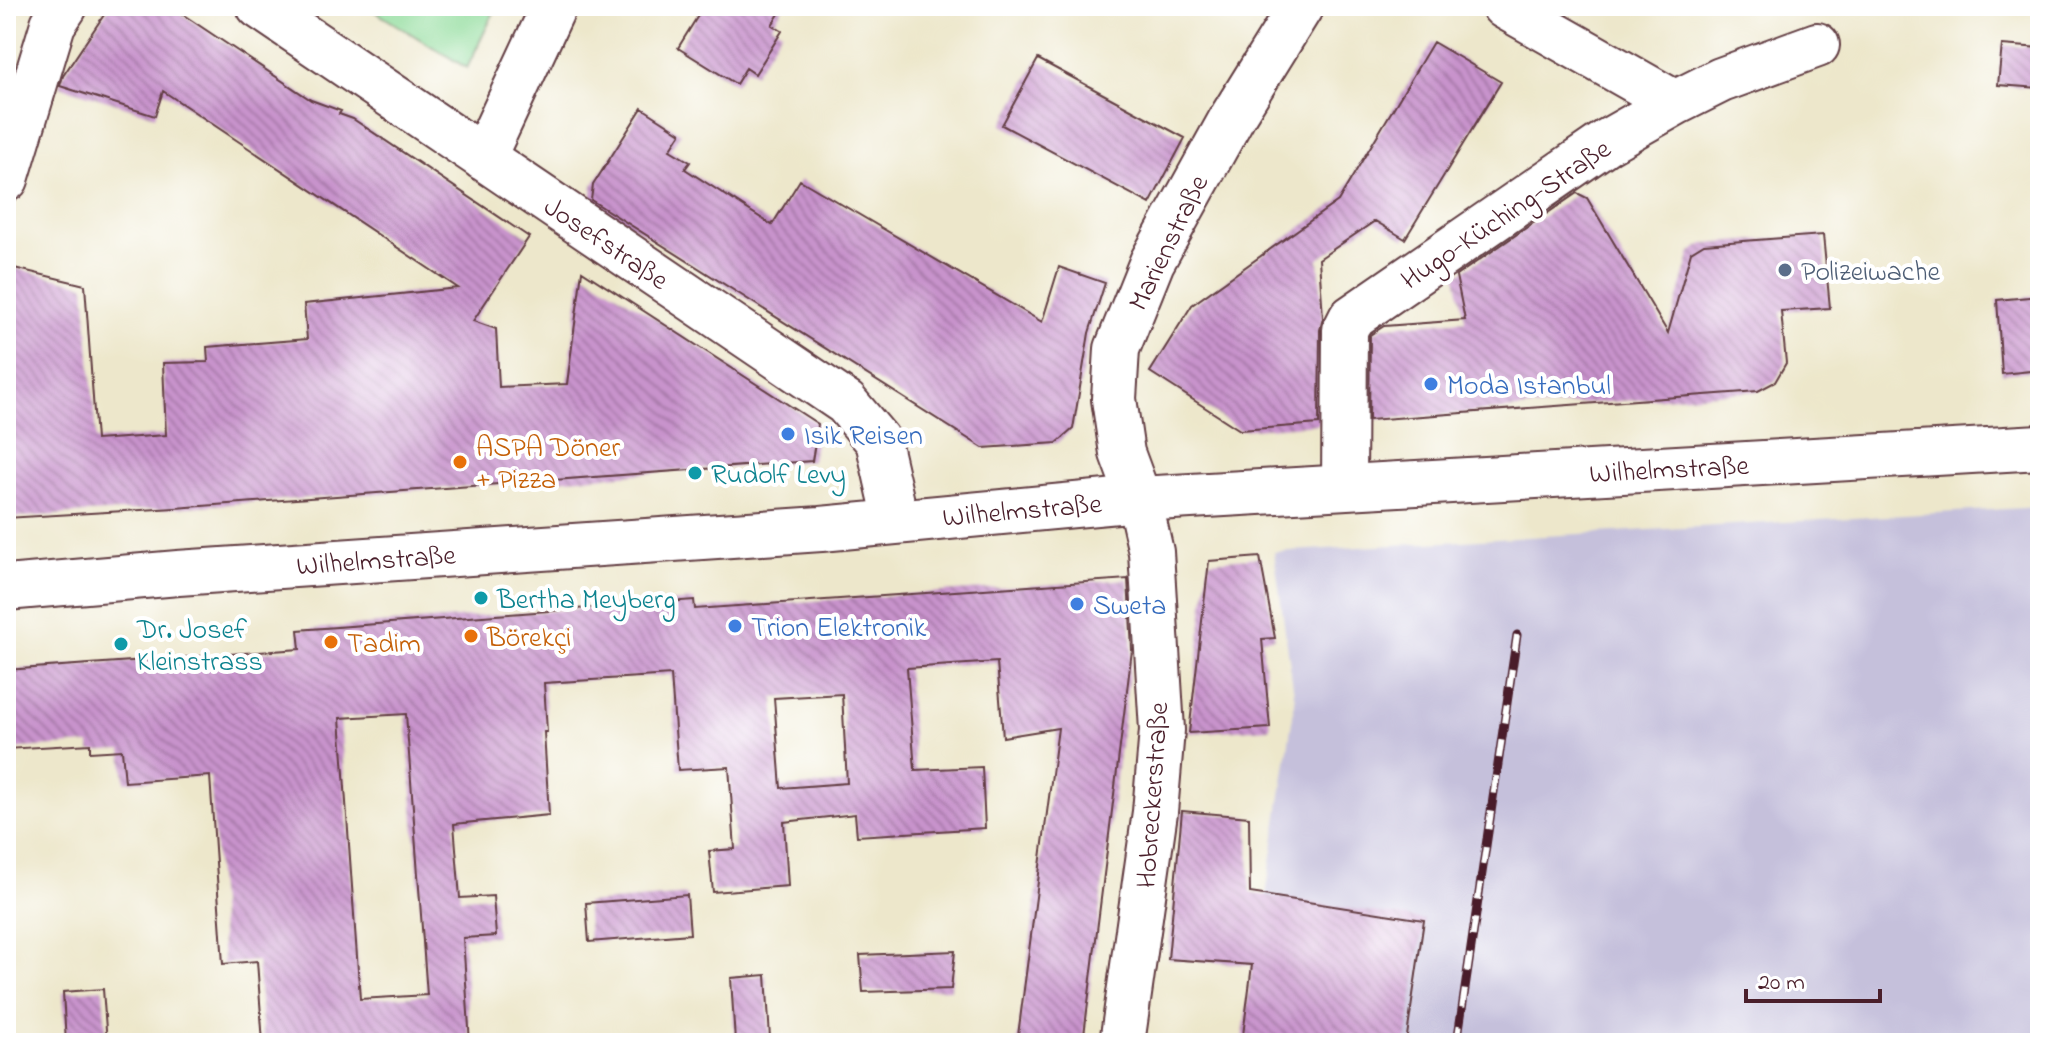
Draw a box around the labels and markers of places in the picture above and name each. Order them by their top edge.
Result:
place label: Polizeiwache [1801,253,1941,294]
marker: Polizeiwache [1776,261,1794,279]
place label: Moda Istanbul [1447,367,1611,408]
marker: Moda Istanbul [1422,375,1440,393]
place label: Isik Reisen [804,417,923,458]
marker: Isik Reisen [779,425,797,443]
place label: ASPA Döner + Pizza [476,429,620,502]
marker: ASPA Döner + Pizza [451,453,469,471]
place label: Rudolf Levy [711,456,846,497]
marker: Rudolf Levy [686,464,704,482]
place label: Bertha Meyberg [496,581,676,622]
place label: Sweta [1093,587,1166,628]
marker: Bertha Meyberg [472,589,490,607]
marker: Sweta [1068,595,1086,613]
place label: Trion Elektronik [751,609,927,650]
place label: Dr. Josef Kleinstrass [136,611,263,684]
marker: Trion Elektronik [726,617,744,635]
place label: Börekçi [486,619,571,660]
place label: Tadim [347,625,421,666]
marker: Börekçi [462,627,480,645]
marker: Tadim [322,633,340,651]
marker: Dr. Josef Kleinstrass [112,635,130,653]

